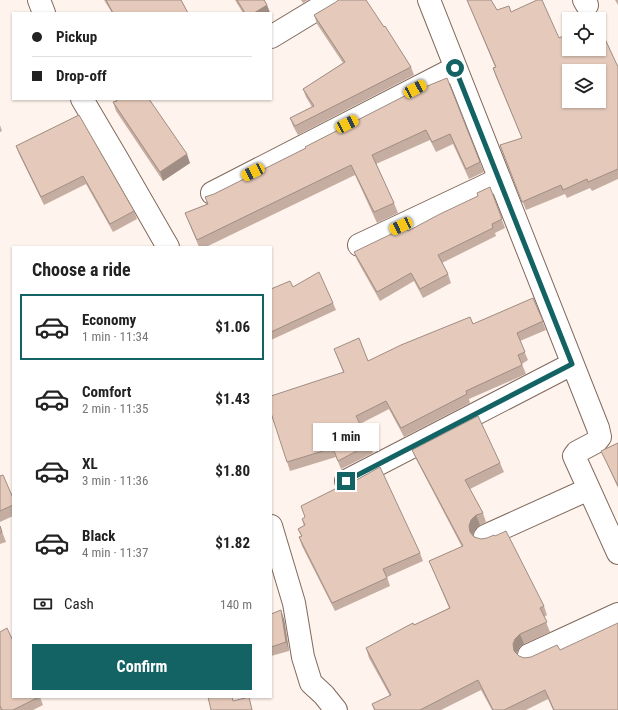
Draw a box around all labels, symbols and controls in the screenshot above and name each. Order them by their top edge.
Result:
map controls [562,12,606,108]
button: locate [562,12,606,56]
text: Pickup [56,28,97,46]
route start [446,59,464,77]
button: layers [562,64,606,108]
text: Drop-off [56,67,107,85]
car [402,78,428,100]
car [334,113,360,135]
car [240,161,266,183]
car [388,215,414,237]
text: Choose a ride [32,259,131,280]
icon: car [34,309,70,345]
text: Economy [82,311,136,329]
text: $1.06 [215,318,250,336]
text: 1 min · 11:34 [82,329,148,344]
icon: car [34,381,70,417]
text: Comfort [82,383,131,401]
text: $1.43 [215,390,250,408]
text: 2 min · 11:35 [82,401,148,416]
callout: 1 min [313,423,379,451]
text: 1 min [332,429,360,444]
icon: car [34,453,70,489]
text: XL [82,455,98,473]
text: $1.80 [215,462,250,480]
route end [337,472,355,490]
text: 3 min · 11:36 [82,473,148,488]
icon: car [34,525,70,561]
text: Black [82,527,115,545]
text: $1.82 [215,534,250,552]
text: 4 min · 11:37 [82,545,148,560]
icon: cash [32,593,54,615]
text: Cash [64,595,94,613]
text: 140 m [220,597,252,612]
button: Confirm [32,644,252,690]

